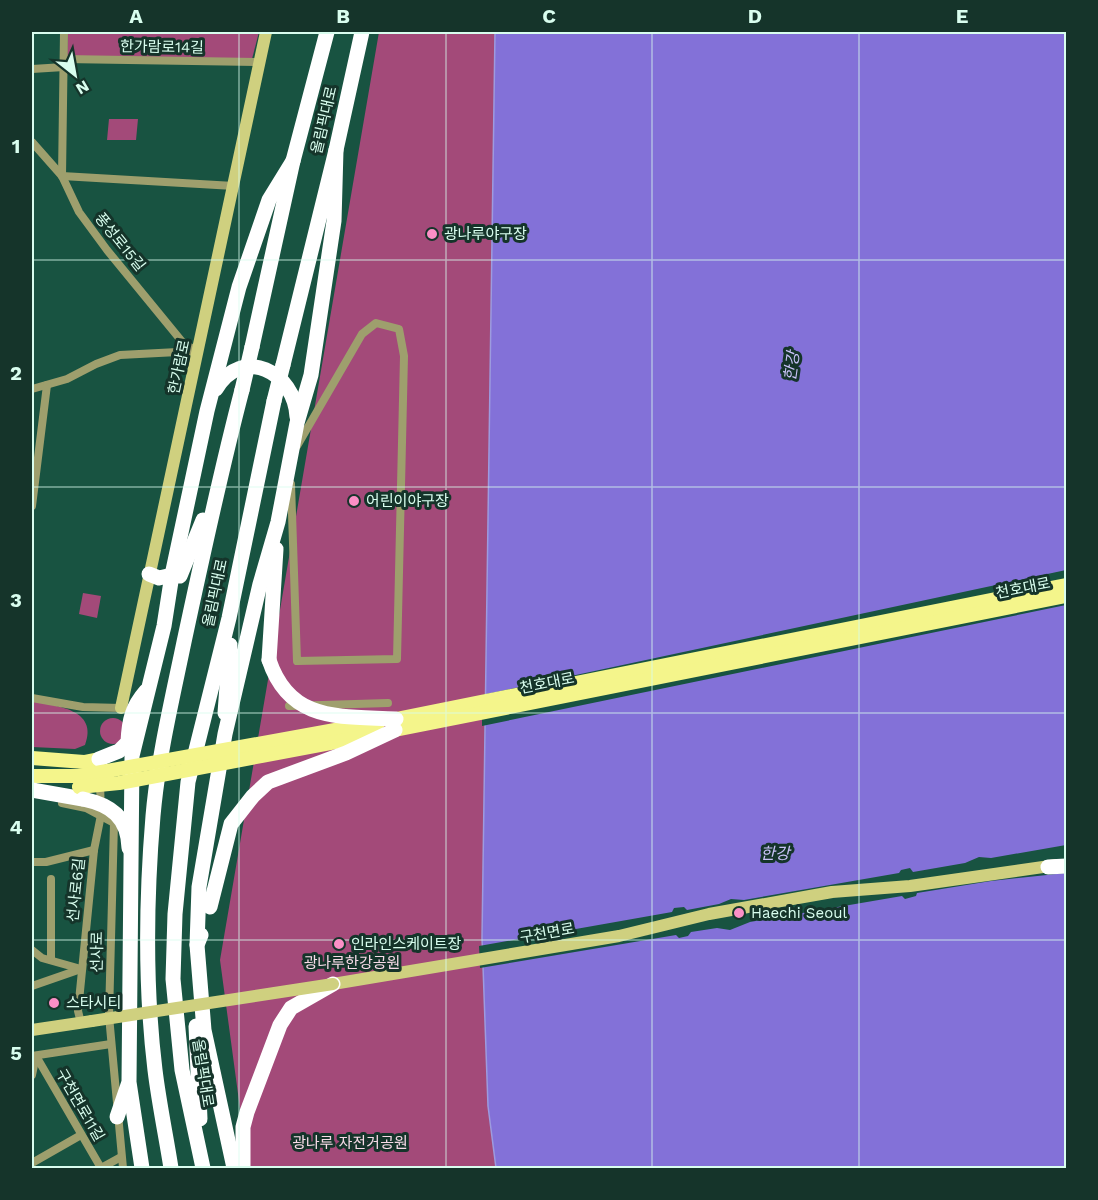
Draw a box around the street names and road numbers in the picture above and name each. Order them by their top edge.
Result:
street label: 한가람로14길 [120,37,204,57]
street label: 올림픽대로 [307,84,341,156]
street label: 풍성로15길 [91,209,149,275]
street label: 한가람로 [164,338,194,396]
street label: 올림픽대로 [199,557,231,629]
street label: 천호대로 [994,574,1052,602]
street label: 천호대로 [518,669,576,697]
street label: 선사로6길 [64,857,88,923]
street label: 구천면로 [518,919,576,947]
street label: 선사로 [88,931,106,973]
street label: 올림픽대로 [189,1038,217,1108]
street label: 구천면로11길 [52,1066,108,1144]

